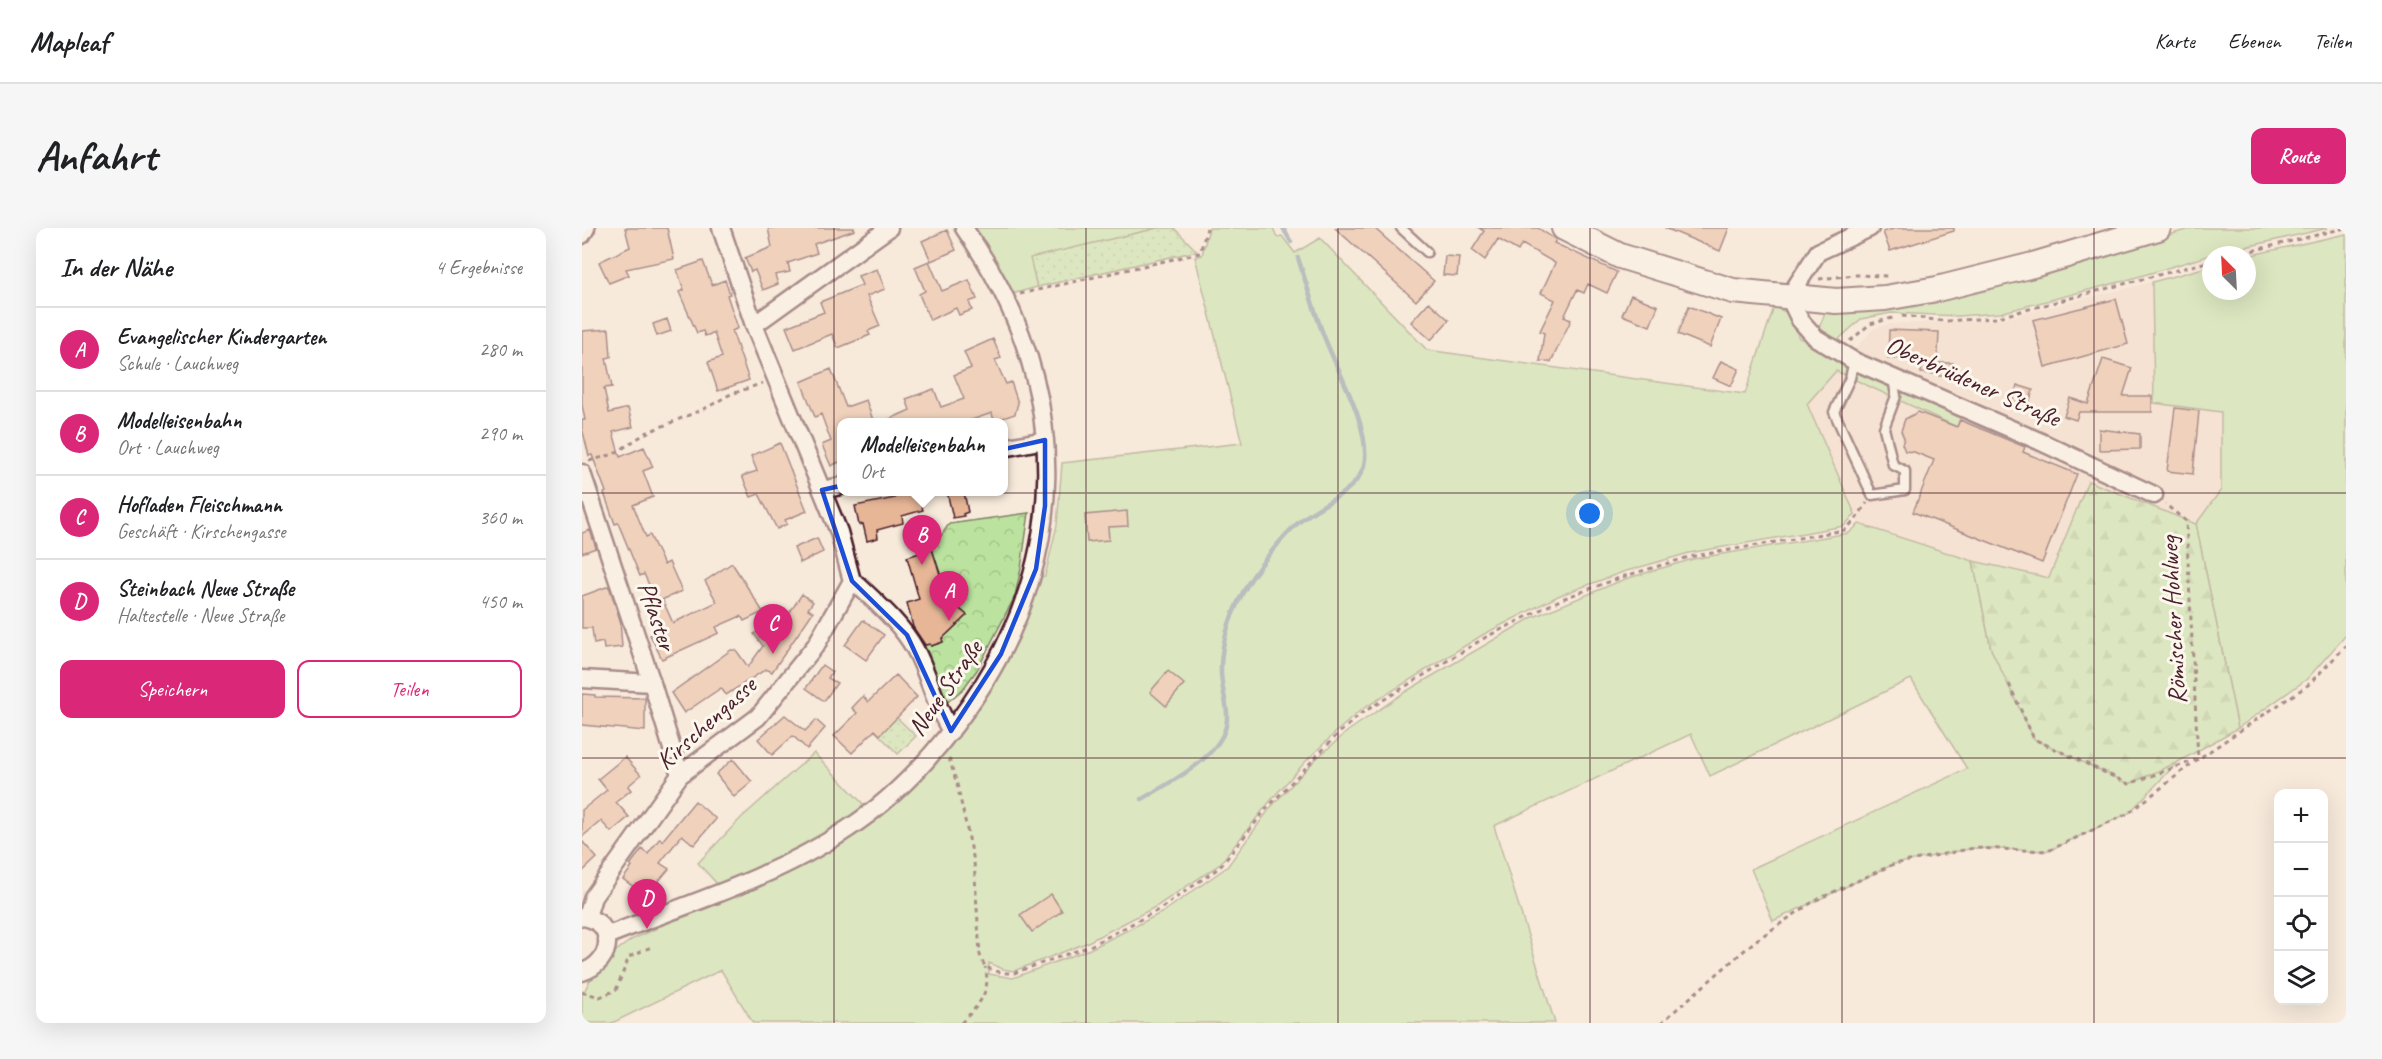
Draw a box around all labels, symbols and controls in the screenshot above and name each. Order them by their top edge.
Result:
text: Mapleaf [30,24,108,59]
text: Karte [2155,28,2195,54]
text: Ebenen [2228,28,2281,54]
text: Teilen [2314,28,2352,54]
button: Route [2251,128,2346,184]
text: Anfahrt [36,130,156,183]
north arrow [2202,246,2256,300]
text: In der Nähe [60,251,172,284]
text: 4 Ergebnisse [435,255,522,280]
text: Evangelischer Kindergarten [117,323,326,351]
street label: Oberbrüdener Straße [1881,328,2068,435]
text: A [74,337,85,362]
text: 280 m [479,337,522,362]
text: Schule · Lauchweg [117,351,238,376]
text: Modelleisenbahn [117,407,241,435]
popup [837,418,1008,496]
text: B [74,421,85,446]
text: 290 m [479,421,522,446]
text: Modelleisenbahn [860,431,985,459]
text: Ort · Lauchweg [117,435,219,460]
text: Ort [860,459,884,484]
text: Hofladen Fleischmann [117,491,282,519]
your location [1575,499,1604,528]
text: C [75,505,84,530]
text: 360 m [479,505,522,530]
pin: B [902,516,942,565]
text: Geschäft · Kirschengasse [117,519,286,544]
street label: Römischer Hohlweg [2152,533,2194,705]
pin: A [930,572,968,621]
text: Steinbach Neue Straße [117,575,294,603]
street label: Pflaster [630,577,685,657]
text: D [74,589,85,614]
text: 450 m [479,589,522,614]
text: Haltestelle · Neue Straße [117,603,284,628]
pin: C [754,604,792,654]
street label: Neue Straße [900,632,991,742]
button: Speichern [60,660,285,718]
button: Teilen [297,660,522,718]
street label: Kirschengasse [649,667,765,777]
map controls [2274,789,2328,1005]
button: + [2274,789,2328,843]
button: − [2274,843,2328,897]
pin: D [628,880,666,929]
button: locate [2274,897,2328,951]
button: layers [2274,951,2328,1005]

